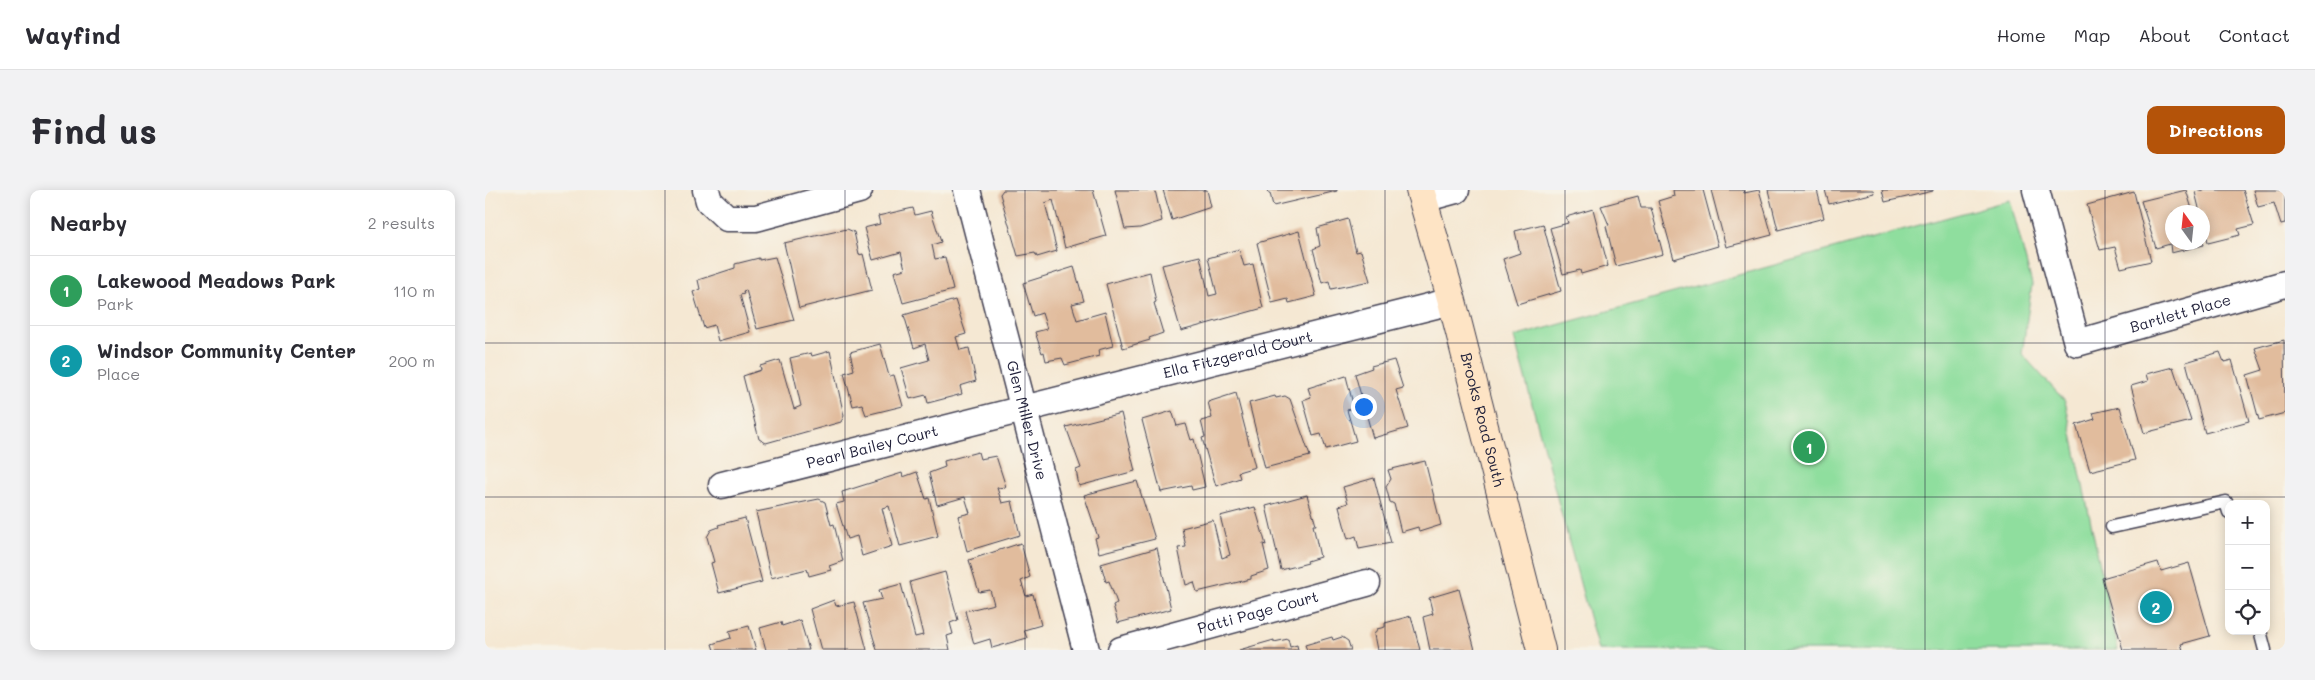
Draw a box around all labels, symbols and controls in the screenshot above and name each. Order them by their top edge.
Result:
text: Wayfind [25,19,121,50]
text: Home [1997,23,2046,47]
text: Map [2074,23,2110,47]
text: About [2138,23,2191,47]
text: Contact [2219,23,2290,47]
button: Directions [2147,106,2285,154]
text: Find us [30,107,157,153]
north arrow [2165,205,2210,250]
text: Nearby [50,209,127,236]
text: 2 results [368,212,435,233]
text: Lakewood Meadows Park [97,268,336,293]
text: 1 [62,280,70,301]
text: 110 m [393,280,435,301]
street label: Bartlett Place [2127,289,2233,337]
text: Park [97,293,133,314]
street label: Ella Fitzgerald Court [1161,326,1314,382]
text: Windsor Community Center [97,338,356,363]
text: 2 [62,350,70,371]
text: 200 m [388,350,435,371]
street label: Brooks Road South [1457,350,1510,489]
street label: Glen Miller Drive [1003,358,1053,482]
text: Place [97,363,140,384]
your location [1351,394,1377,420]
street label: Pearl Bailey Court [804,420,940,472]
pin: 1 [1793,428,1825,466]
map controls [2225,500,2270,635]
button: + [2225,500,2270,545]
button: − [2225,545,2270,590]
street label: Patti Page Court [1195,586,1320,638]
pin: 2 [2140,588,2172,626]
button: locate [2225,590,2270,635]

